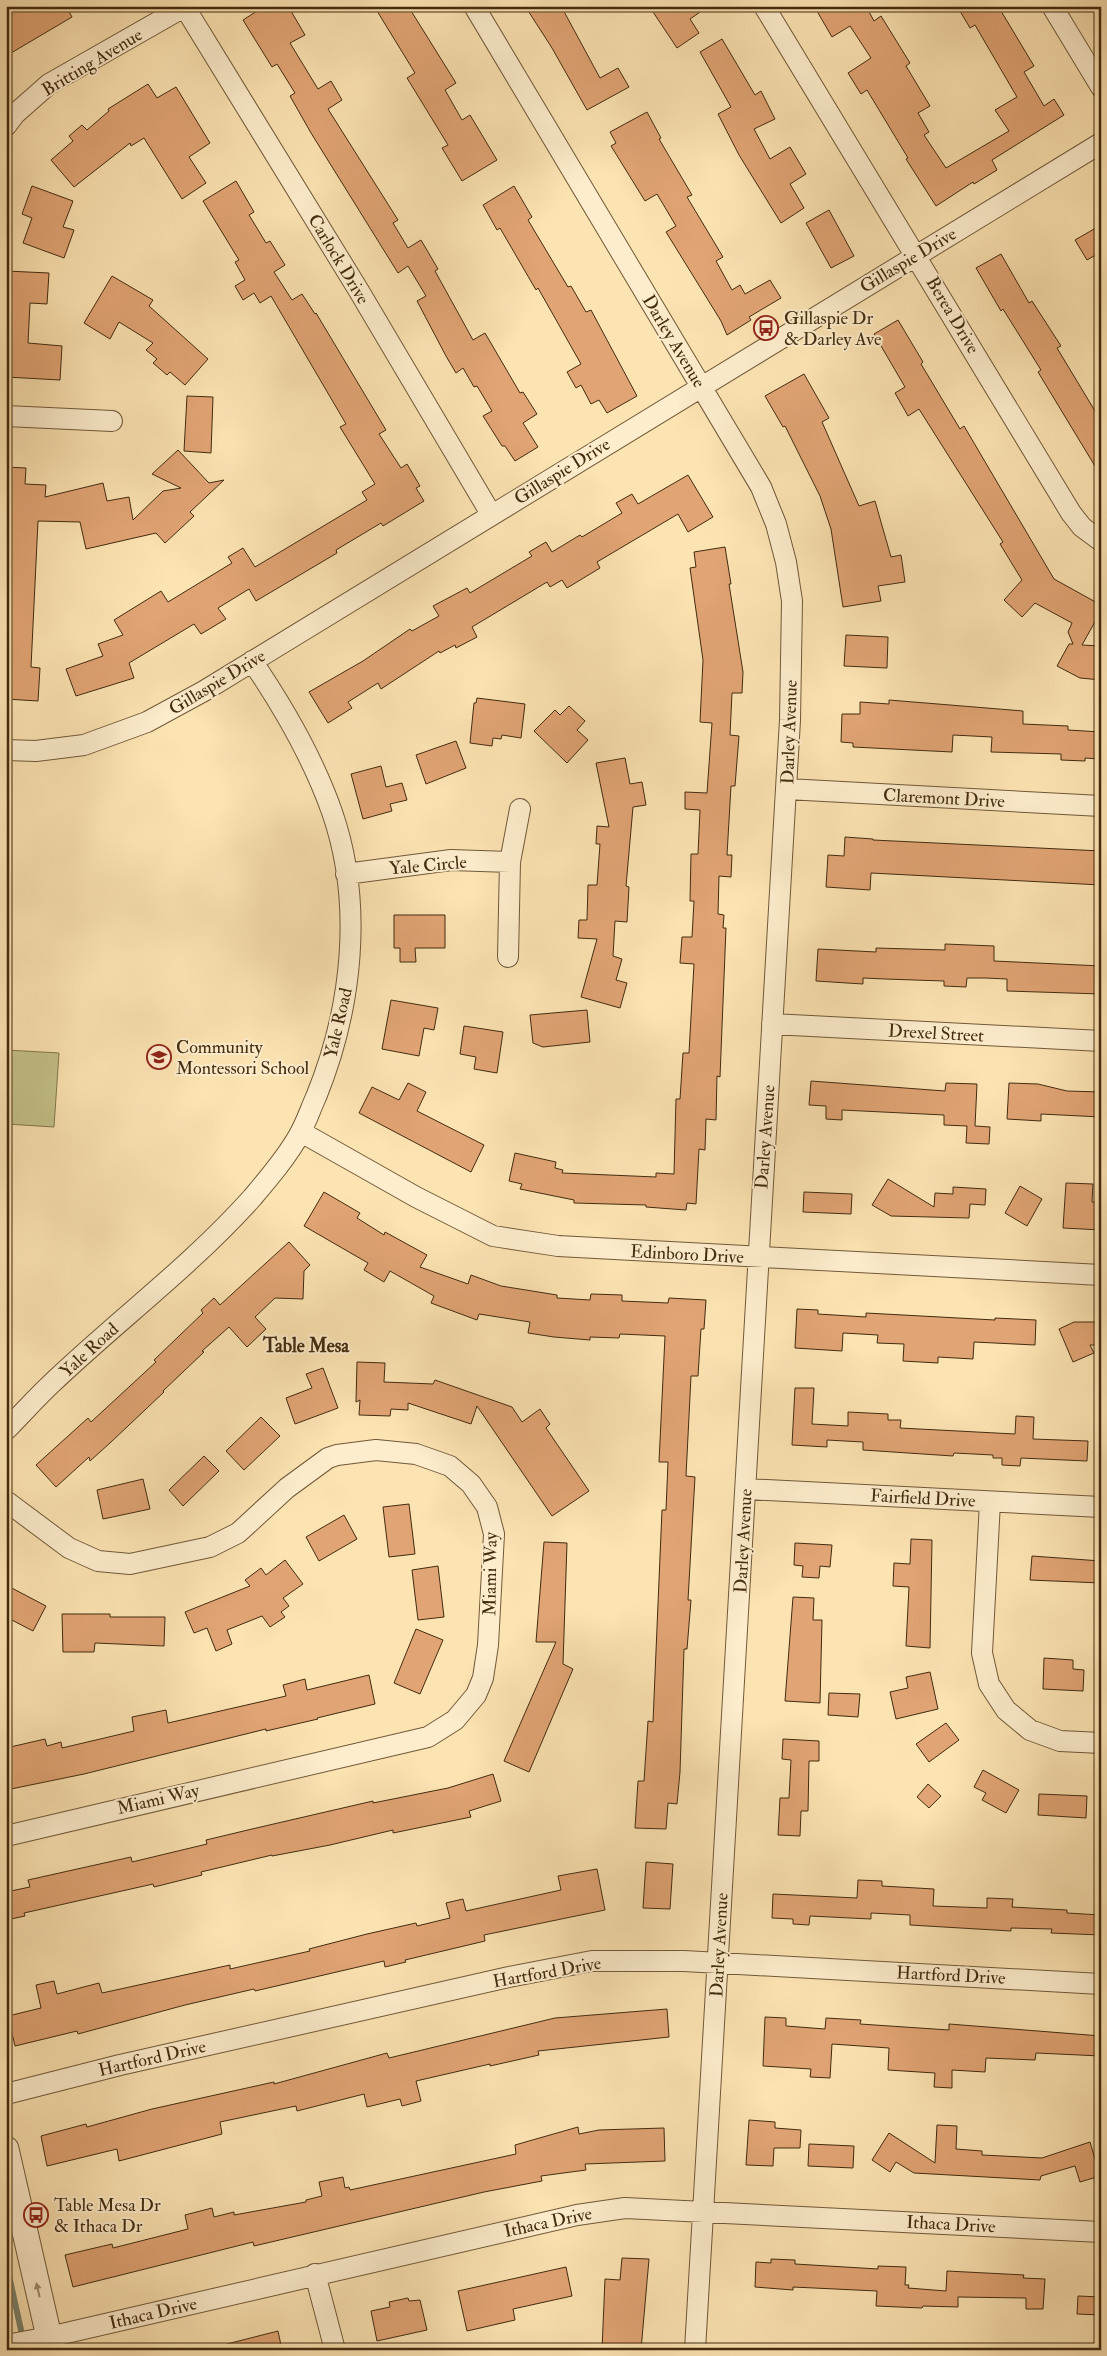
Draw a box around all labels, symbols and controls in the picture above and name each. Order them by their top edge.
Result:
street label: Britting Avenue [38,23,147,102]
street label: Carlock Drive [303,210,375,309]
street label: Gillaspie Drive [856,222,961,298]
street label: Berea Drive [921,273,985,358]
street label: Darley Avenue [637,291,711,392]
place label: Gillaspie Dr & Darley Ave [784,307,882,351]
bus stop icon: Gillaspie Dr & Darley Ave [753,315,779,341]
street label: Gillaspie Drive [510,433,615,510]
street label: Gillaspie Drive [165,644,270,720]
street label: Darley Avenue [776,679,803,785]
street label: Claremont Drive [882,784,1006,813]
street label: Yale Circle [388,851,468,880]
street label: Yale Road [319,985,358,1061]
street label: Drexel Street [887,1020,985,1048]
place label: Community Montessori School [176,1036,310,1080]
school or university icon: Community Montessori School [146,1044,172,1070]
street label: Darley Avenue [750,1084,781,1190]
street label: Edinboro Drive [630,1240,745,1269]
street label: Yale Road [55,1318,124,1383]
district label: Table Mesa [262,1334,350,1358]
street label: Fairfield Drive [870,1484,977,1513]
street label: Darley Avenue [729,1488,758,1594]
street label: Miami Way [478,1531,503,1616]
street label: Miami Way [115,1779,203,1820]
street label: Darley Avenue [705,1892,734,1998]
street label: Hartford Drive [491,1952,603,1993]
street label: Hartford Drive [896,1961,1007,1990]
street label: Hartford Drive [96,2035,209,2082]
place label: Table Mesa Dr & Ithaca Dr [54,2194,161,2238]
bus stop icon: Table Mesa Dr & Ithaca Dr [23,2202,49,2228]
street label: Ithaca Drive [502,2202,595,2243]
street label: Ithaca Drive [906,2211,997,2238]
one-way arrow [34,2282,42,2297]
street label: Ithaca Drive [107,2292,200,2335]

